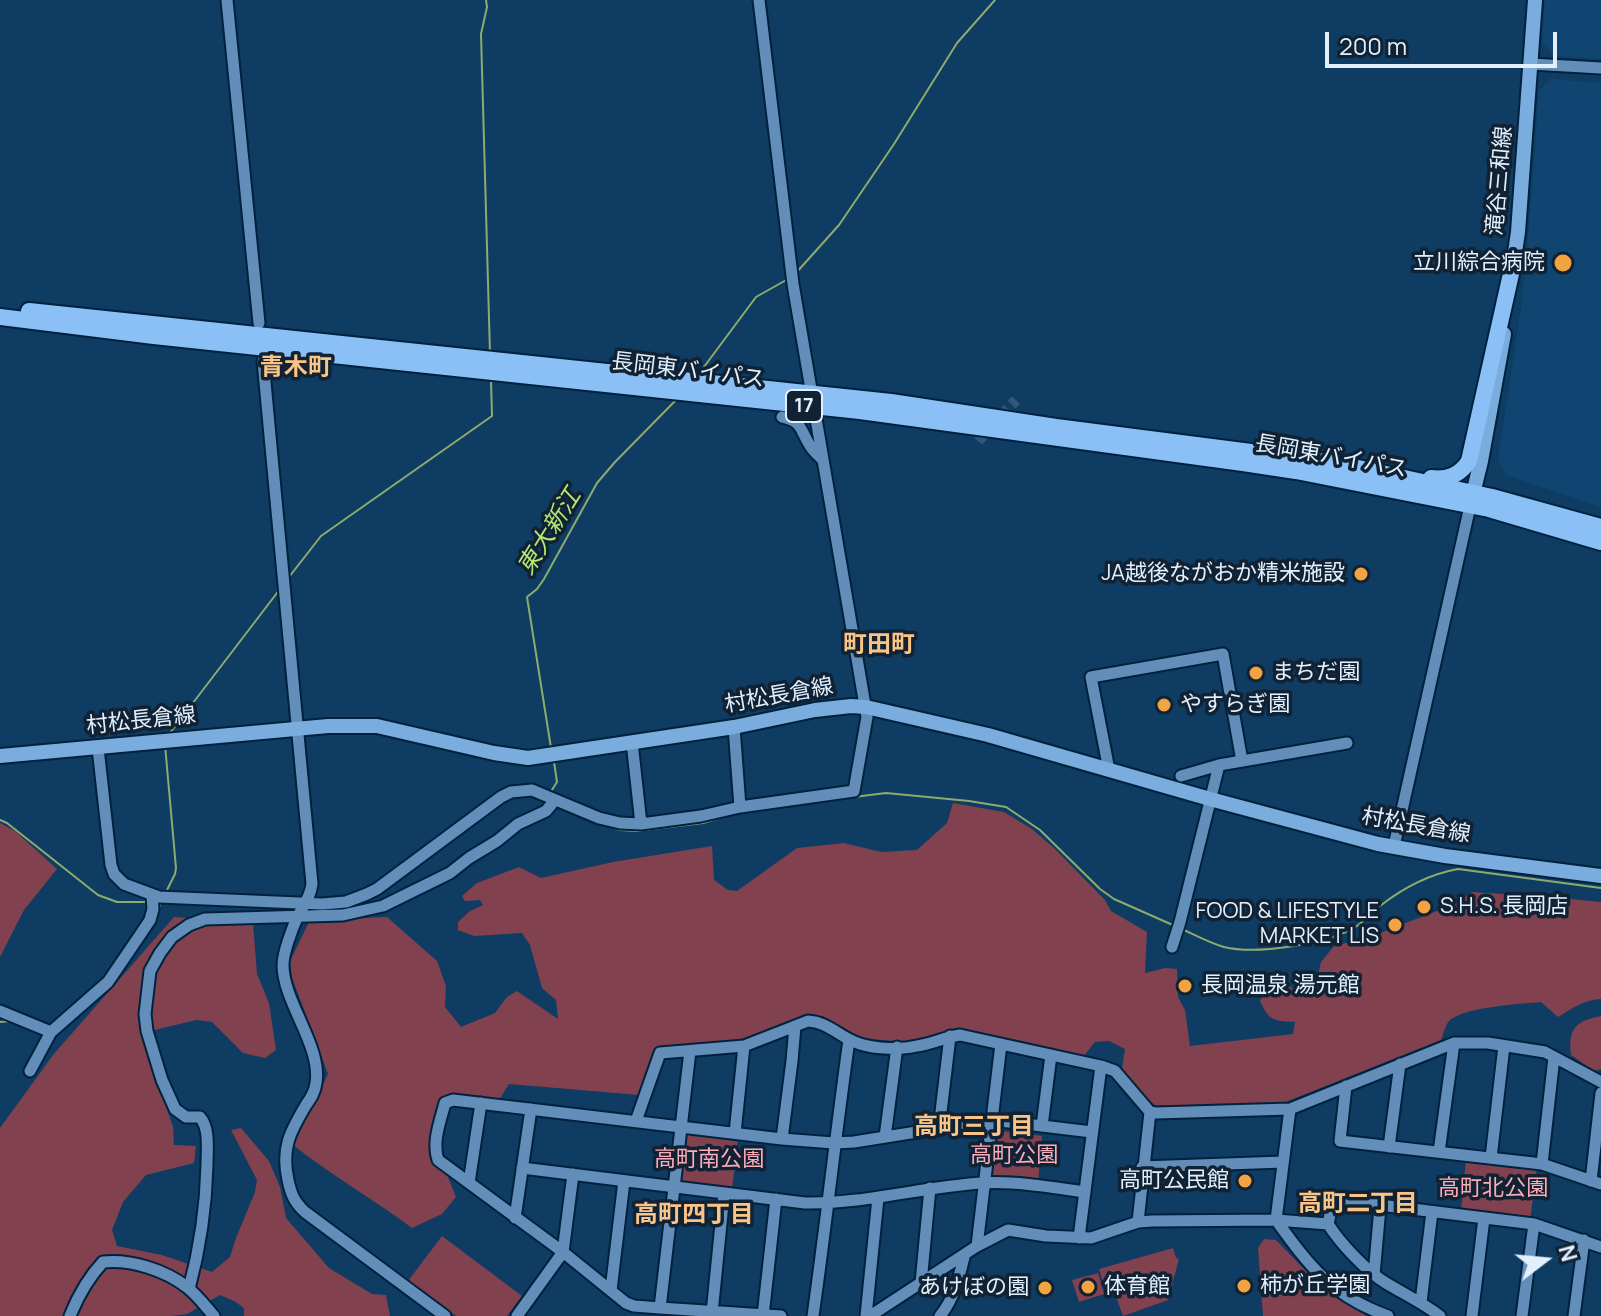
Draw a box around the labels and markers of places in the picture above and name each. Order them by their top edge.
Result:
place label: 立川綜合病院 [1413,250,1545,276]
marker: 立川綜合病院 [1552,252,1574,274]
place label: JA越後ながおか精米施設 [1101,561,1345,587]
marker: JA越後ながおか精米施設 [1352,565,1370,583]
place label: まちだ園 [1272,660,1360,686]
marker: まちだ園 [1247,664,1265,682]
place label: やすらぎ園 [1180,692,1290,718]
marker: やすらぎ園 [1155,696,1173,714]
place label: S.H.S. 長岡店 [1440,894,1568,920]
marker: S.H.S. 長岡店 [1415,898,1433,916]
place label: FOOD & LIFESTYLE MARKET LIS [1195,899,1379,950]
marker: FOOD & LIFESTYLE MARKET LIS [1386,916,1404,934]
place label: 長岡温泉 湯元館 [1201,973,1359,999]
marker: 長岡温泉 湯元館 [1176,977,1194,995]
place label: 高町公民館 [1119,1168,1229,1194]
marker: 高町公民館 [1236,1172,1254,1190]
place label: 柿が丘学園 [1260,1273,1370,1299]
place label: 体育館 [1104,1274,1170,1300]
place label: あけぼの園 [919,1275,1029,1301]
marker: 柿が丘学園 [1235,1277,1253,1295]
marker: 体育館 [1079,1278,1097,1296]
marker: あけぼの園 [1036,1279,1054,1297]

